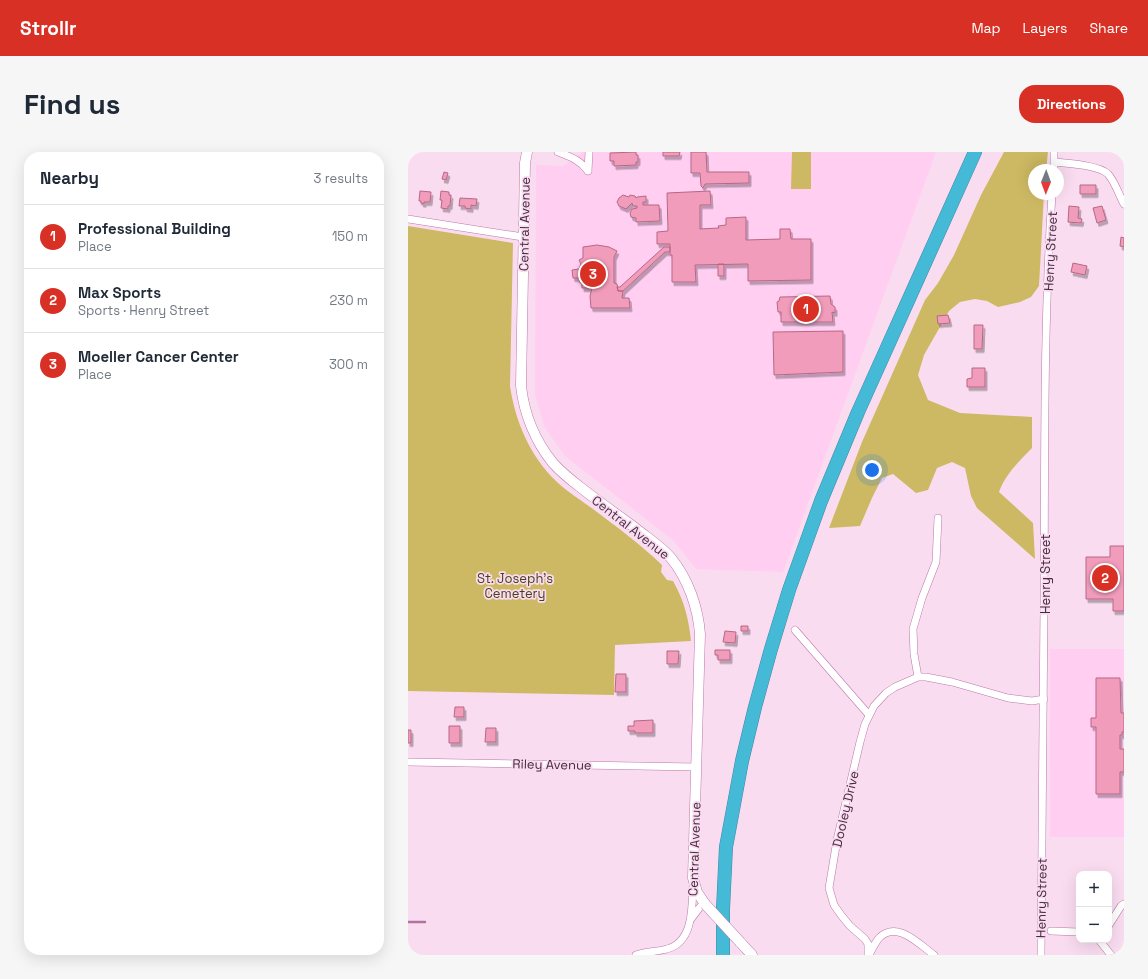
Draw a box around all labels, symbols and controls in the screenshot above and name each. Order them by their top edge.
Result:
text: Strollr [20,16,77,41]
text: Map [971,19,1001,37]
text: Layers [1023,19,1067,37]
text: Share [1089,19,1128,37]
button: Directions [1019,85,1124,123]
text: Find us [24,86,121,122]
north arrow [1028,164,1064,200]
text: Nearby [40,167,99,189]
text: 3 results [314,170,368,187]
street label: Central Avenue [515,177,534,271]
street label: Henry Street [1040,211,1061,291]
text: Professional Building [78,219,231,238]
text: 1 [50,228,56,245]
text: 150 m [332,228,368,245]
text: Place [78,238,112,255]
pin: 3 [580,259,606,289]
text: Max Sports [78,283,161,302]
text: 2 [49,292,57,309]
text: 230 m [330,292,368,309]
pin: 1 [793,294,819,324]
text: Sports · Henry Street [78,302,209,319]
text: Moeller Cancer Center [78,347,239,366]
text: 3 [49,356,57,373]
text: 300 m [329,356,368,373]
text: Place [78,366,112,383]
your location [862,460,882,480]
street label: Central Avenue [588,492,673,563]
street label: Henry Street [1037,534,1054,614]
pin: 2 [1092,563,1118,593]
park label: St. Joseph's Cemetery [477,570,553,602]
street label: Riley Avenue [512,755,592,774]
street label: Dooley Drive [828,769,863,849]
street label: Central Avenue [684,802,705,896]
street label: Henry Street [1032,858,1051,938]
map controls [1076,871,1112,943]
button: + [1076,871,1112,907]
button: − [1076,907,1112,943]

